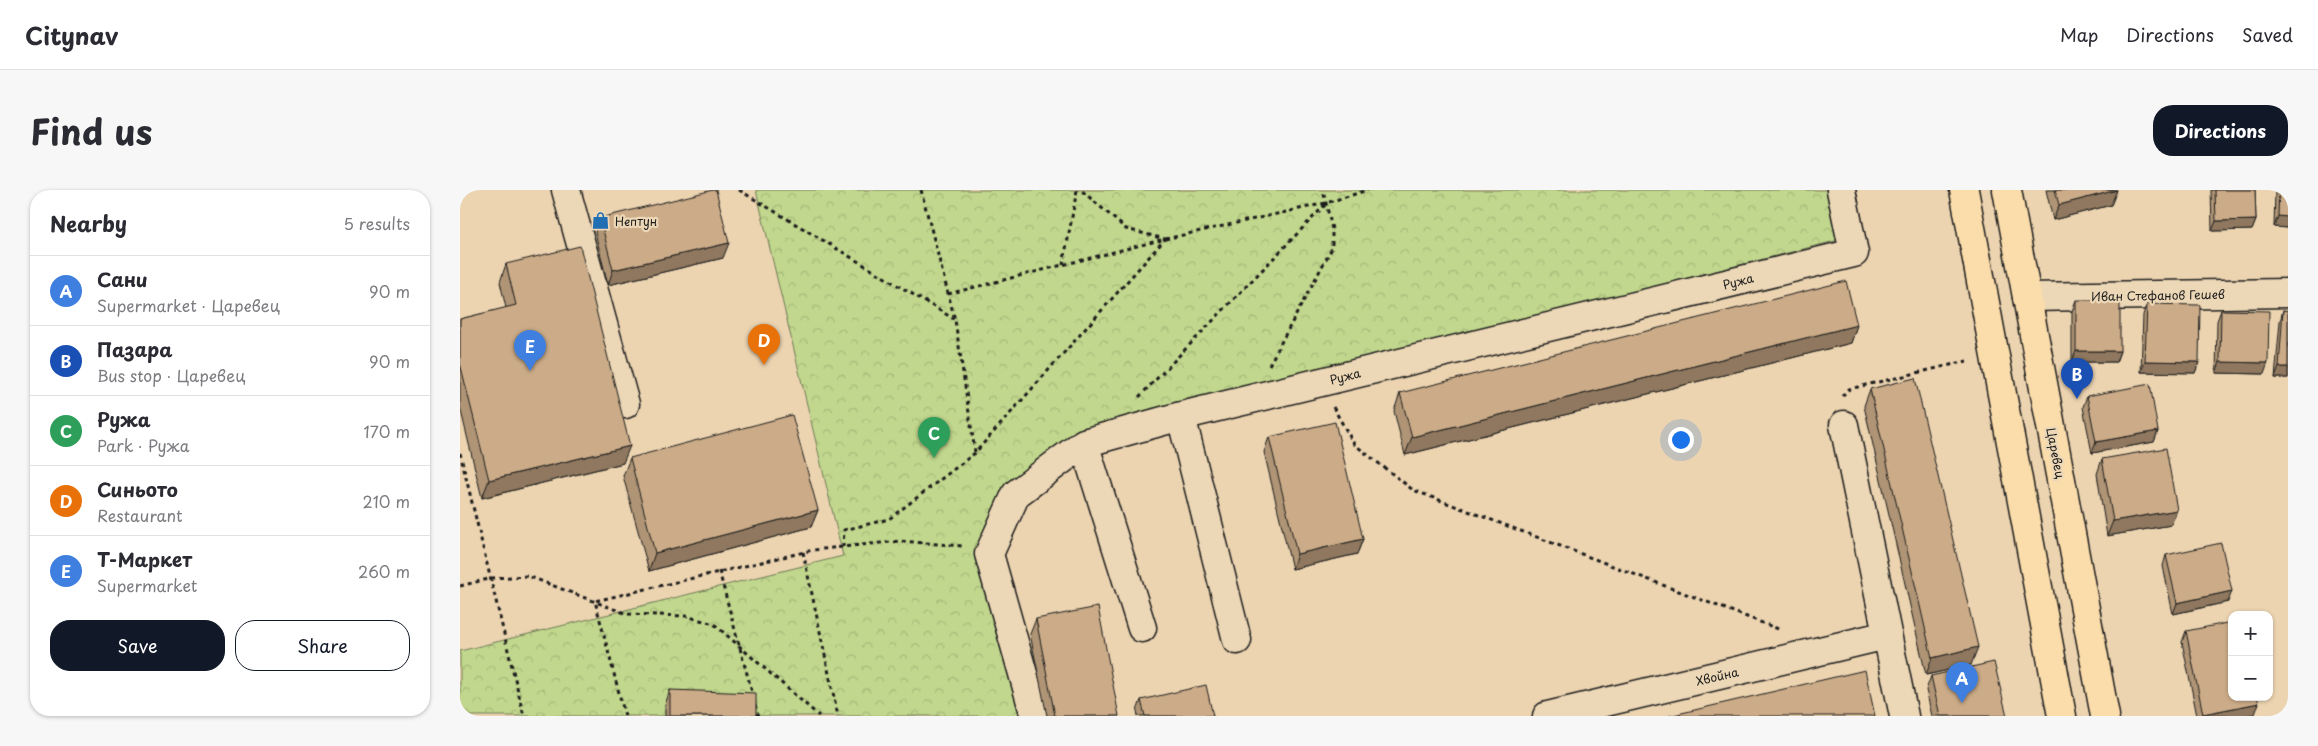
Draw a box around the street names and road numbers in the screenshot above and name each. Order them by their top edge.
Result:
street label: Ружа [1721,268,1756,294]
street label: Иван Стефанов Гешев [2091,285,2225,305]
street label: Ружа [1328,363,1363,389]
street label: Царевец [2042,426,2070,480]
street label: Хвойна [1694,662,1741,690]

